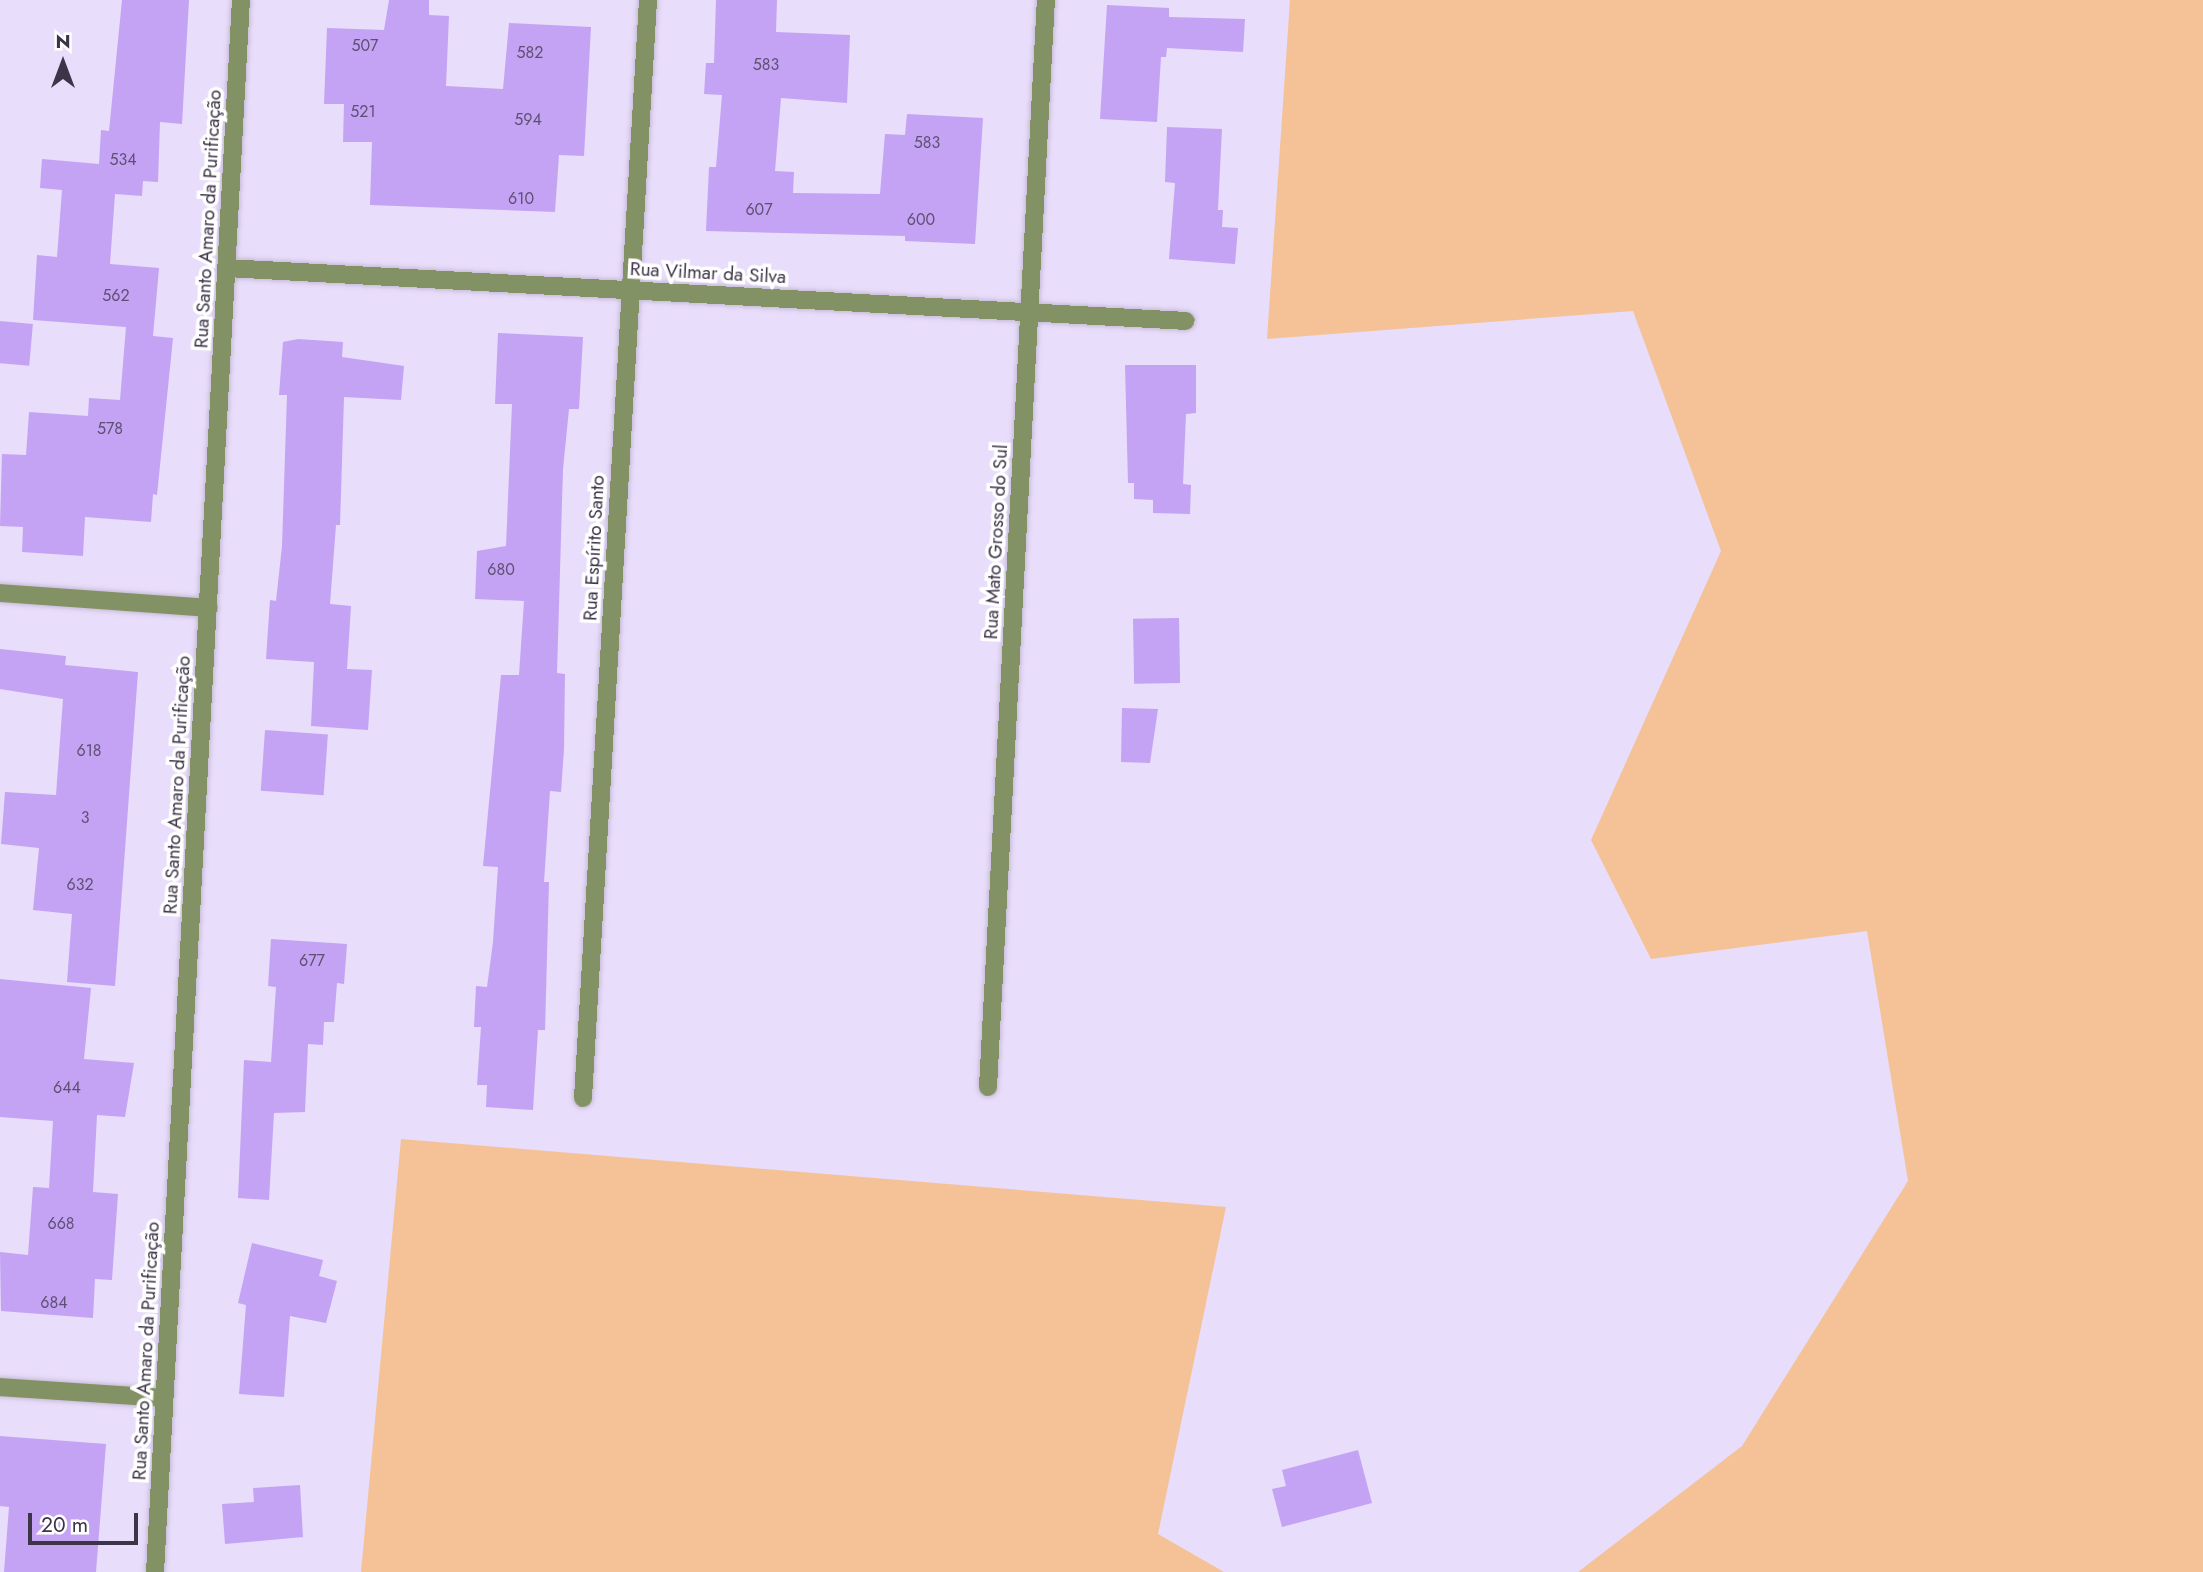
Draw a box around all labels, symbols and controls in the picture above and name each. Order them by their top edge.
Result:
north arrow [28,28,98,98]
text: N [55,28,71,55]
house number: 507 [351,36,379,56]
house number: 582 [517,43,543,63]
house number: 583 [753,55,779,75]
street label: Rua Santo Amaro da Purificação [190,89,226,349]
house number: 521 [350,102,376,122]
house number: 594 [514,110,542,130]
house number: 583 [914,133,940,153]
house number: 534 [109,150,137,170]
house number: 610 [508,189,534,209]
house number: 607 [745,200,773,220]
house number: 600 [907,210,935,230]
street label: Rua Vilmar da Silva [629,258,787,288]
house number: 562 [102,286,130,306]
house number: 578 [97,419,123,439]
street label: Rua Mato Grosso do Sul [980,444,1012,640]
street label: Rua Espírito Santo [579,475,609,621]
house number: 680 [487,560,515,580]
street label: Rua Santo Amaro da Purificação [159,655,195,915]
house number: 618 [76,741,102,761]
house number: 3 [81,808,89,828]
house number: 632 [66,875,94,895]
house number: 677 [299,951,325,971]
house number: 644 [53,1078,81,1098]
house number: 668 [47,1214,75,1234]
street label: Rua Santo Amaro da Purificação [128,1221,164,1481]
house number: 684 [40,1293,68,1313]
scale bar [32,1498,142,1542]
text: 20 m [41,1510,88,1540]

